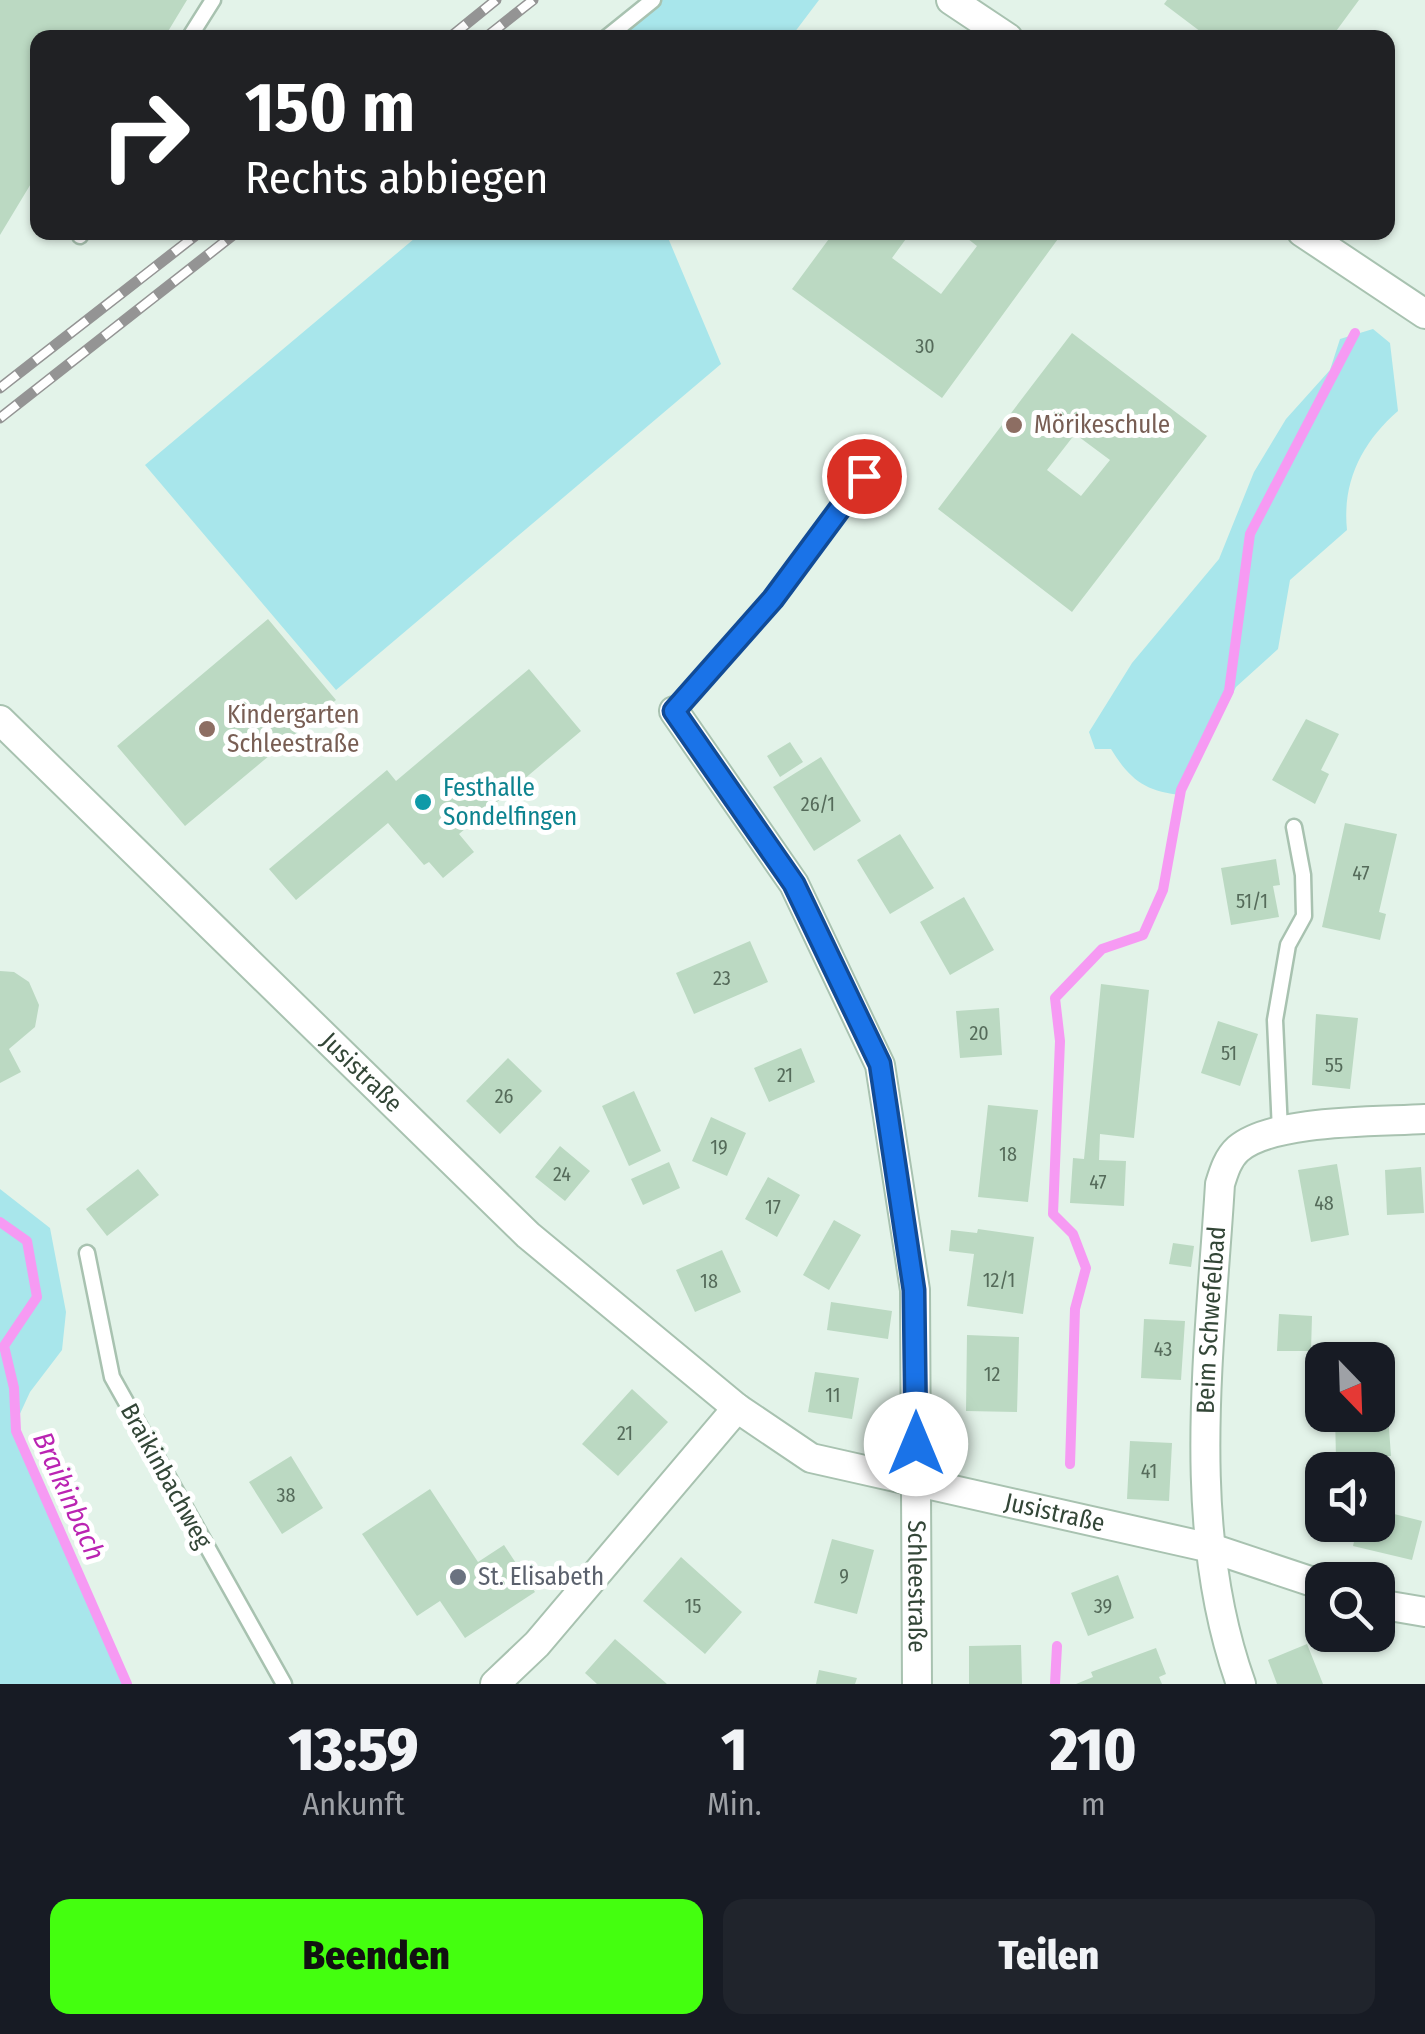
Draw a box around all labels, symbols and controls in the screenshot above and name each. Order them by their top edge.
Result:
text: 150 m [245,66,415,150]
icon: right [80,70,210,200]
text: Rechts abbiegen [245,151,548,205]
house number: 30 [915,334,935,358]
place label: Mörikeschule [1034,410,1170,440]
marker: Mörikeschule [1003,414,1025,436]
pin [822,434,907,519]
icon: arrive [837,449,892,504]
place label: Kindergarten Schleestraße [227,700,359,759]
marker: Kindergarten Schleestraße [196,718,218,740]
place label: Festhalle Sondelfingen [443,773,577,832]
marker: Festhalle Sondelfingen [412,791,434,813]
house number: 26/1 [801,792,835,816]
house number: 47 [1352,861,1370,885]
house number: 51/1 [1236,889,1268,913]
house number: 23 [713,966,731,990]
house number: 20 [969,1021,989,1045]
street label: Jusistraße [315,1026,408,1119]
house number: 51 [1221,1041,1237,1065]
house number: 55 [1325,1053,1343,1077]
house number: 21 [777,1063,793,1087]
house number: 26 [495,1084,513,1108]
house number: 19 [710,1135,728,1159]
house number: 18 [999,1142,1017,1166]
house number: 24 [553,1162,571,1186]
house number: 47 [1089,1170,1107,1194]
house number: 48 [1314,1191,1334,1215]
house number: 17 [765,1195,781,1219]
street label: Beim Schwefelbad [1191,1225,1232,1414]
house number: 12/1 [983,1268,1015,1292]
house number: 18 [700,1269,718,1293]
house number: 43 [1154,1337,1172,1361]
north arrow [1305,1342,1395,1432]
map controls [1305,1342,1395,1652]
house number: 12 [984,1362,1000,1386]
house number: 11 [825,1383,841,1407]
position arrow [864,1392,968,1496]
street label: Braikinbachweg [114,1398,218,1554]
house number: 21 [617,1421,633,1445]
water label: Braikinbach [26,1427,112,1565]
button: sound [1305,1452,1395,1542]
house number: 41 [1141,1459,1157,1483]
house number: 38 [276,1483,296,1507]
street label: Jusistraße [1002,1487,1108,1539]
street label: Schleestraße [901,1520,932,1653]
place label: St. Elisabeth [478,1562,604,1592]
button: search [1305,1562,1395,1652]
house number: 9 [839,1564,849,1588]
marker: St. Elisabeth [447,1566,469,1588]
house number: 15 [685,1594,701,1618]
house number: 39 [1094,1594,1112,1618]
text: 13:59 [289,1714,419,1786]
text: 1 [721,1714,747,1786]
text: 210 [1050,1714,1136,1786]
text: Ankunft [302,1785,405,1823]
text: Min. [707,1785,762,1823]
text: m [1081,1785,1106,1823]
button: Beenden [50,1899,703,2014]
button: Teilen [723,1899,1375,2014]

